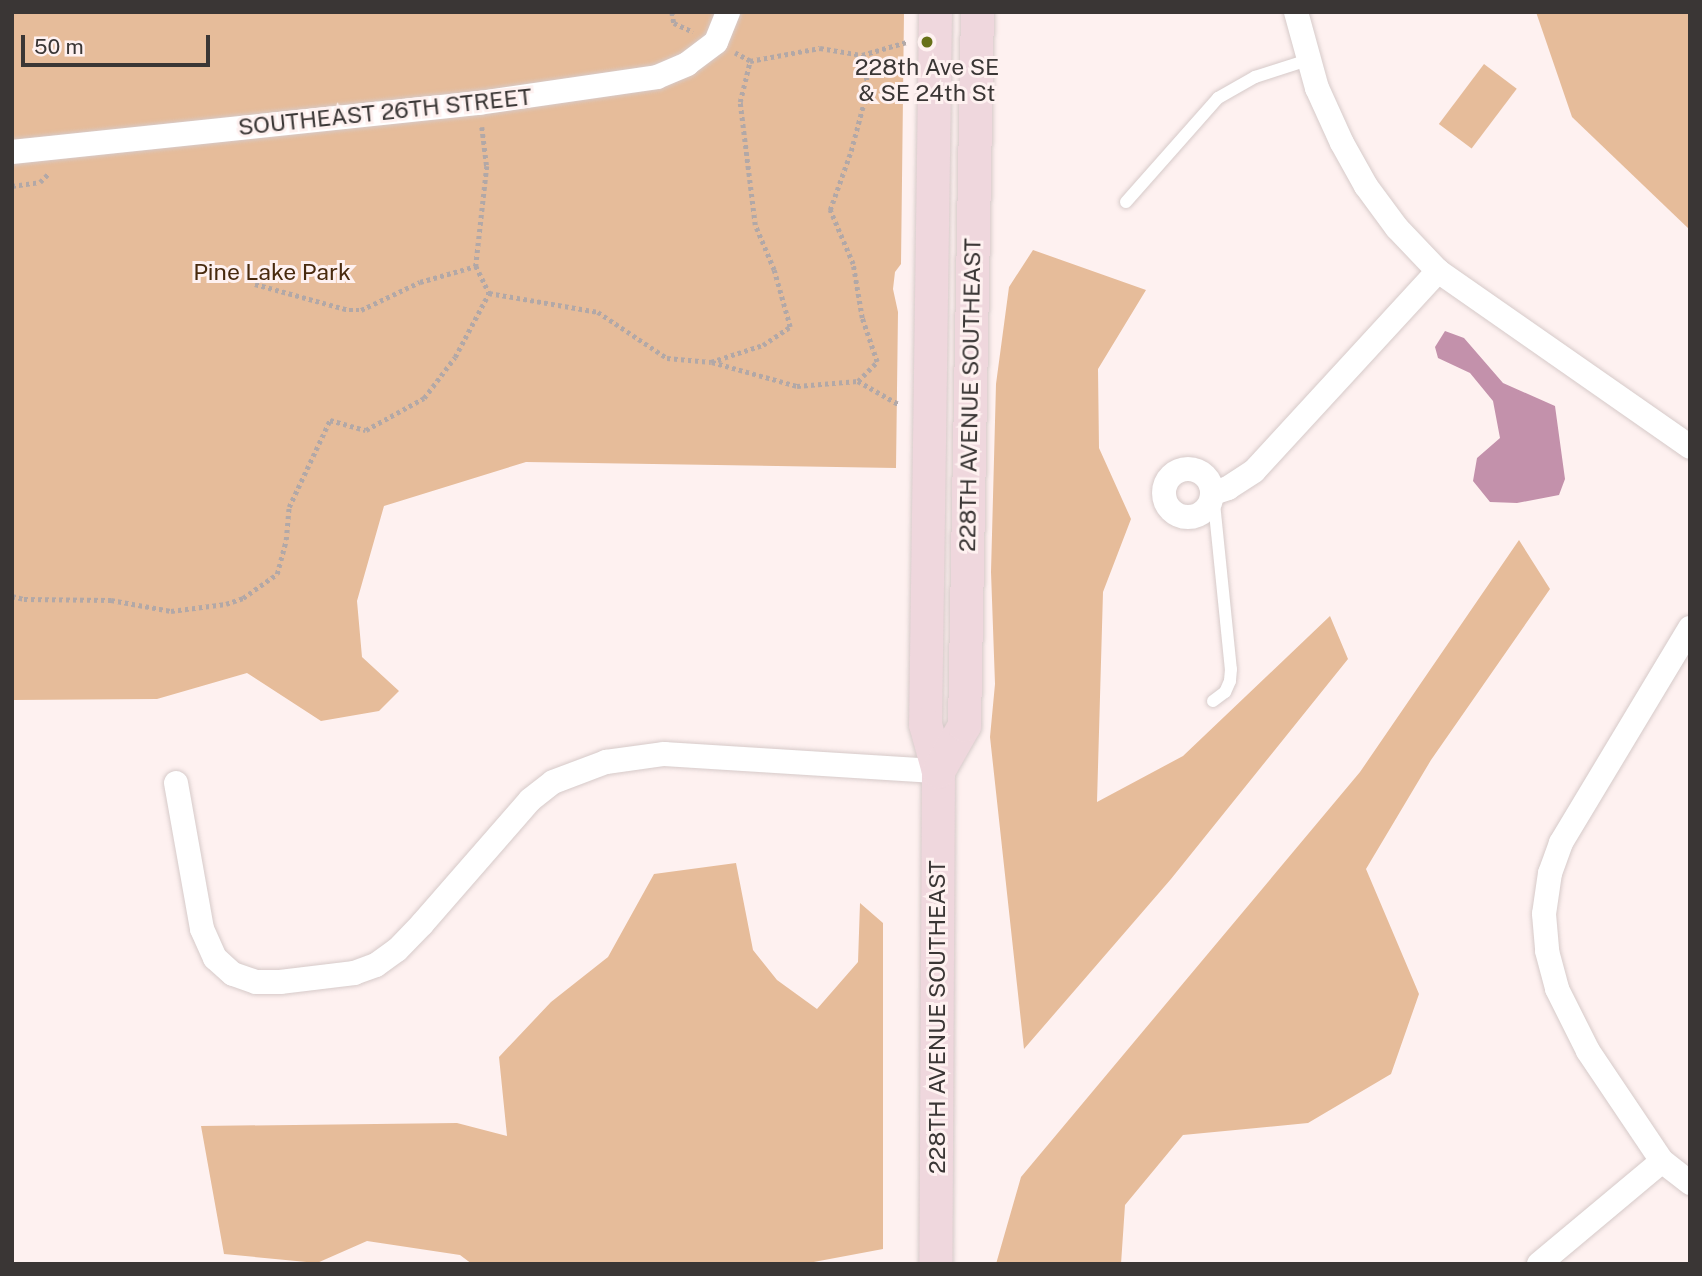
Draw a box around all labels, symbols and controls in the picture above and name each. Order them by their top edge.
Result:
scale bar [24,21,214,65]
text: 50 m [34,34,84,59]
marker: 228th Ave SE & SE 24th St [919,34,935,50]
place label: 228th Ave SE & SE 24th St [855,53,999,107]
street label: SOUTHEAST 26TH STREET [237,83,533,141]
street label: 228TH AVENUE SOUTHEAST [953,238,987,552]
park label: Pine Lake Park [193,258,351,286]
street label: 228TH AVENUE SOUTHEAST [923,860,951,1174]

